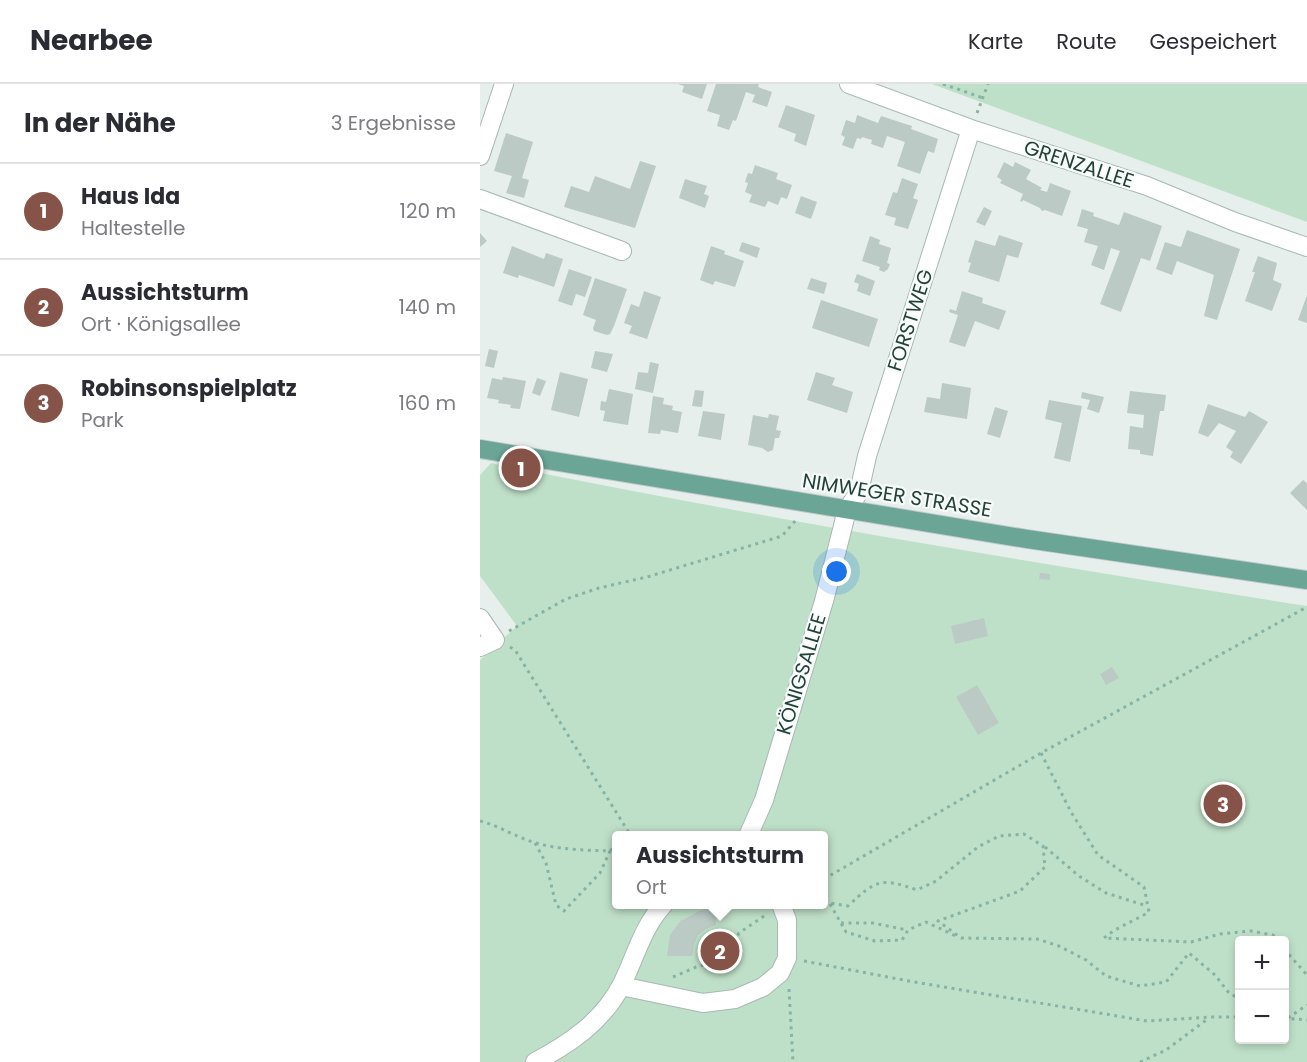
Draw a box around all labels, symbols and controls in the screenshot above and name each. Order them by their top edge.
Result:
text: Nearbee [30,21,153,60]
text: Karte [968,27,1023,56]
text: Route [1056,27,1117,56]
text: Gespeichert [1150,27,1277,56]
text: In der Nähe [24,105,176,141]
text: 3 Ergebnisse [331,109,456,137]
street label: GRENZALLEE [1020,133,1138,195]
text: Haus Ida [81,181,180,212]
text: 1 [40,197,47,225]
text: 120 m [400,197,456,225]
text: Haltestelle [81,214,185,242]
street label: FORSTWEG [880,265,940,375]
text: Aussichtsturm [81,277,249,308]
text: 2 [38,293,49,321]
text: 140 m [399,293,456,321]
text: Ort · Königsallee [81,310,241,338]
text: Robinsonspielplatz [81,373,297,404]
text: 3 [37,389,50,417]
text: 160 m [398,389,456,417]
text: Park [81,406,124,434]
pin: 1 [502,446,540,490]
street label: NIMWEGER STRASSE [800,466,994,524]
your location [822,557,851,586]
street label: KÖNIGSALLEE [769,610,833,738]
pin: 3 [1204,782,1242,826]
popup [612,831,828,909]
text: Aussichtsturm [636,840,804,871]
text: Ort [636,873,667,901]
pin: 2 [700,928,740,974]
map controls [1235,936,1289,1044]
button: + [1235,936,1289,990]
button: − [1235,990,1289,1044]

